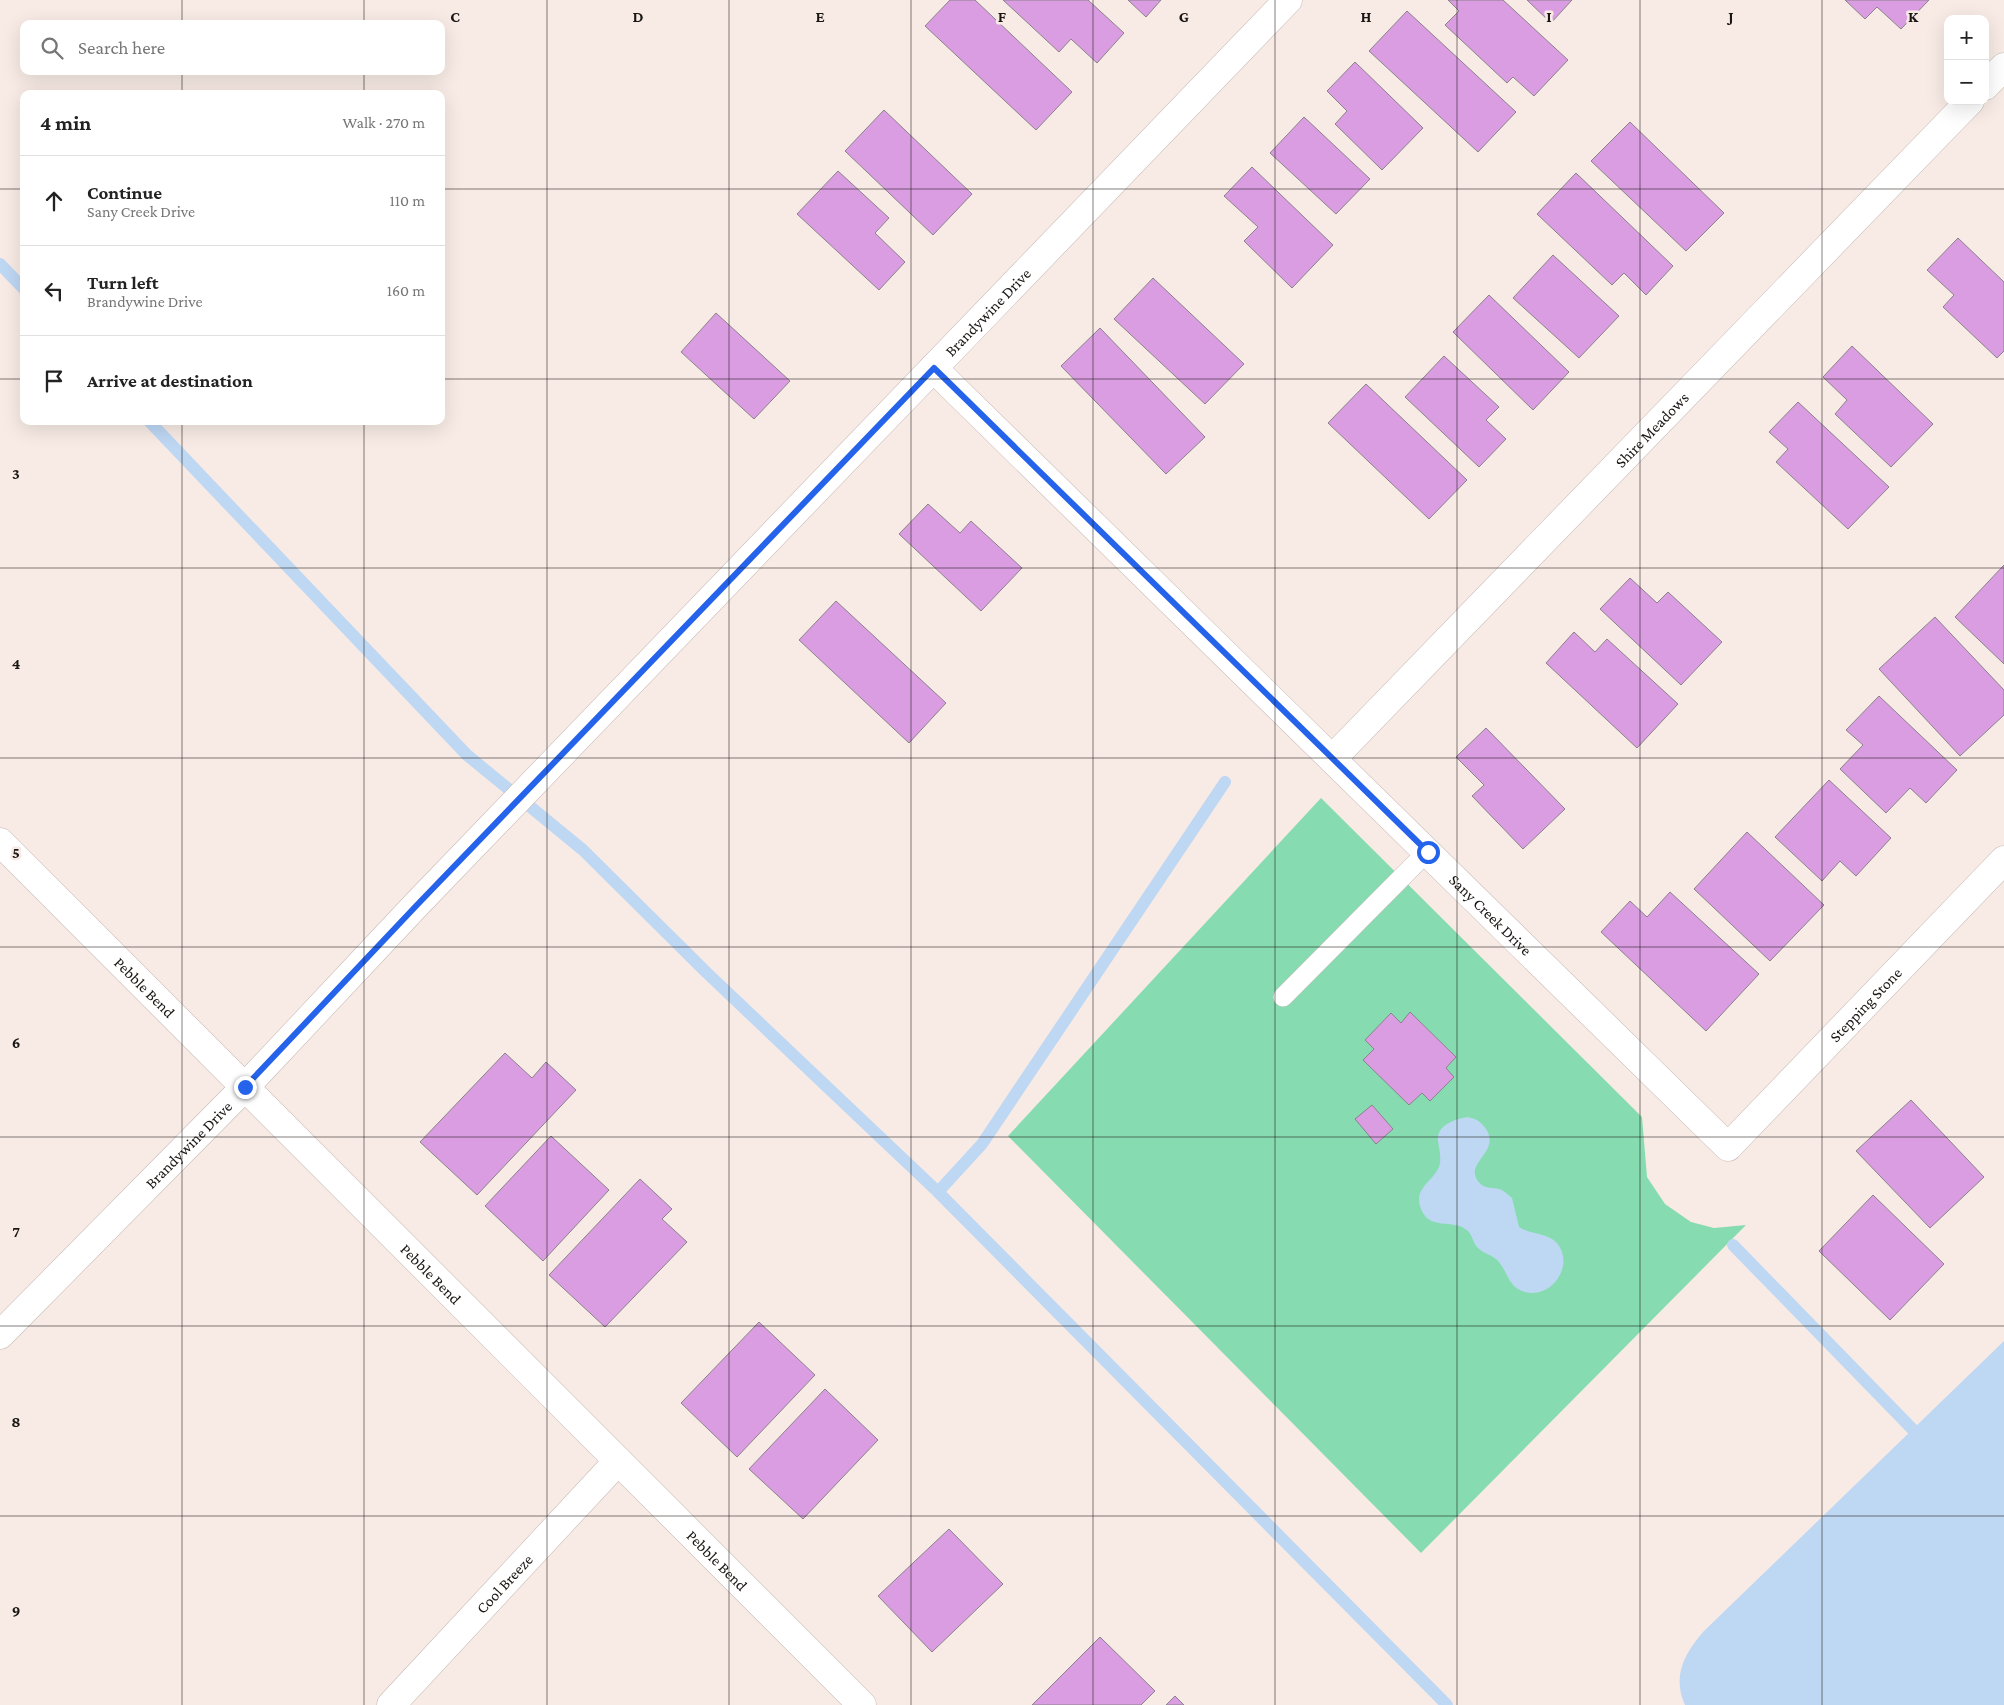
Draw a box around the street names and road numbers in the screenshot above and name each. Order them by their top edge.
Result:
street label: Brandywine Drive [941,264,1034,359]
street label: Shire Meadows [1611,389,1692,470]
street label: Sany Creek Drive [1446,871,1535,959]
street label: Pebble Bend [111,953,179,1021]
street label: Stepping Stone [1826,964,1905,1045]
street label: Brandywine Drive [142,1097,235,1191]
street label: Pebble Bend [397,1240,465,1308]
street label: Pebble Bend [684,1526,751,1594]
street label: Cool Breeze [473,1550,536,1616]

